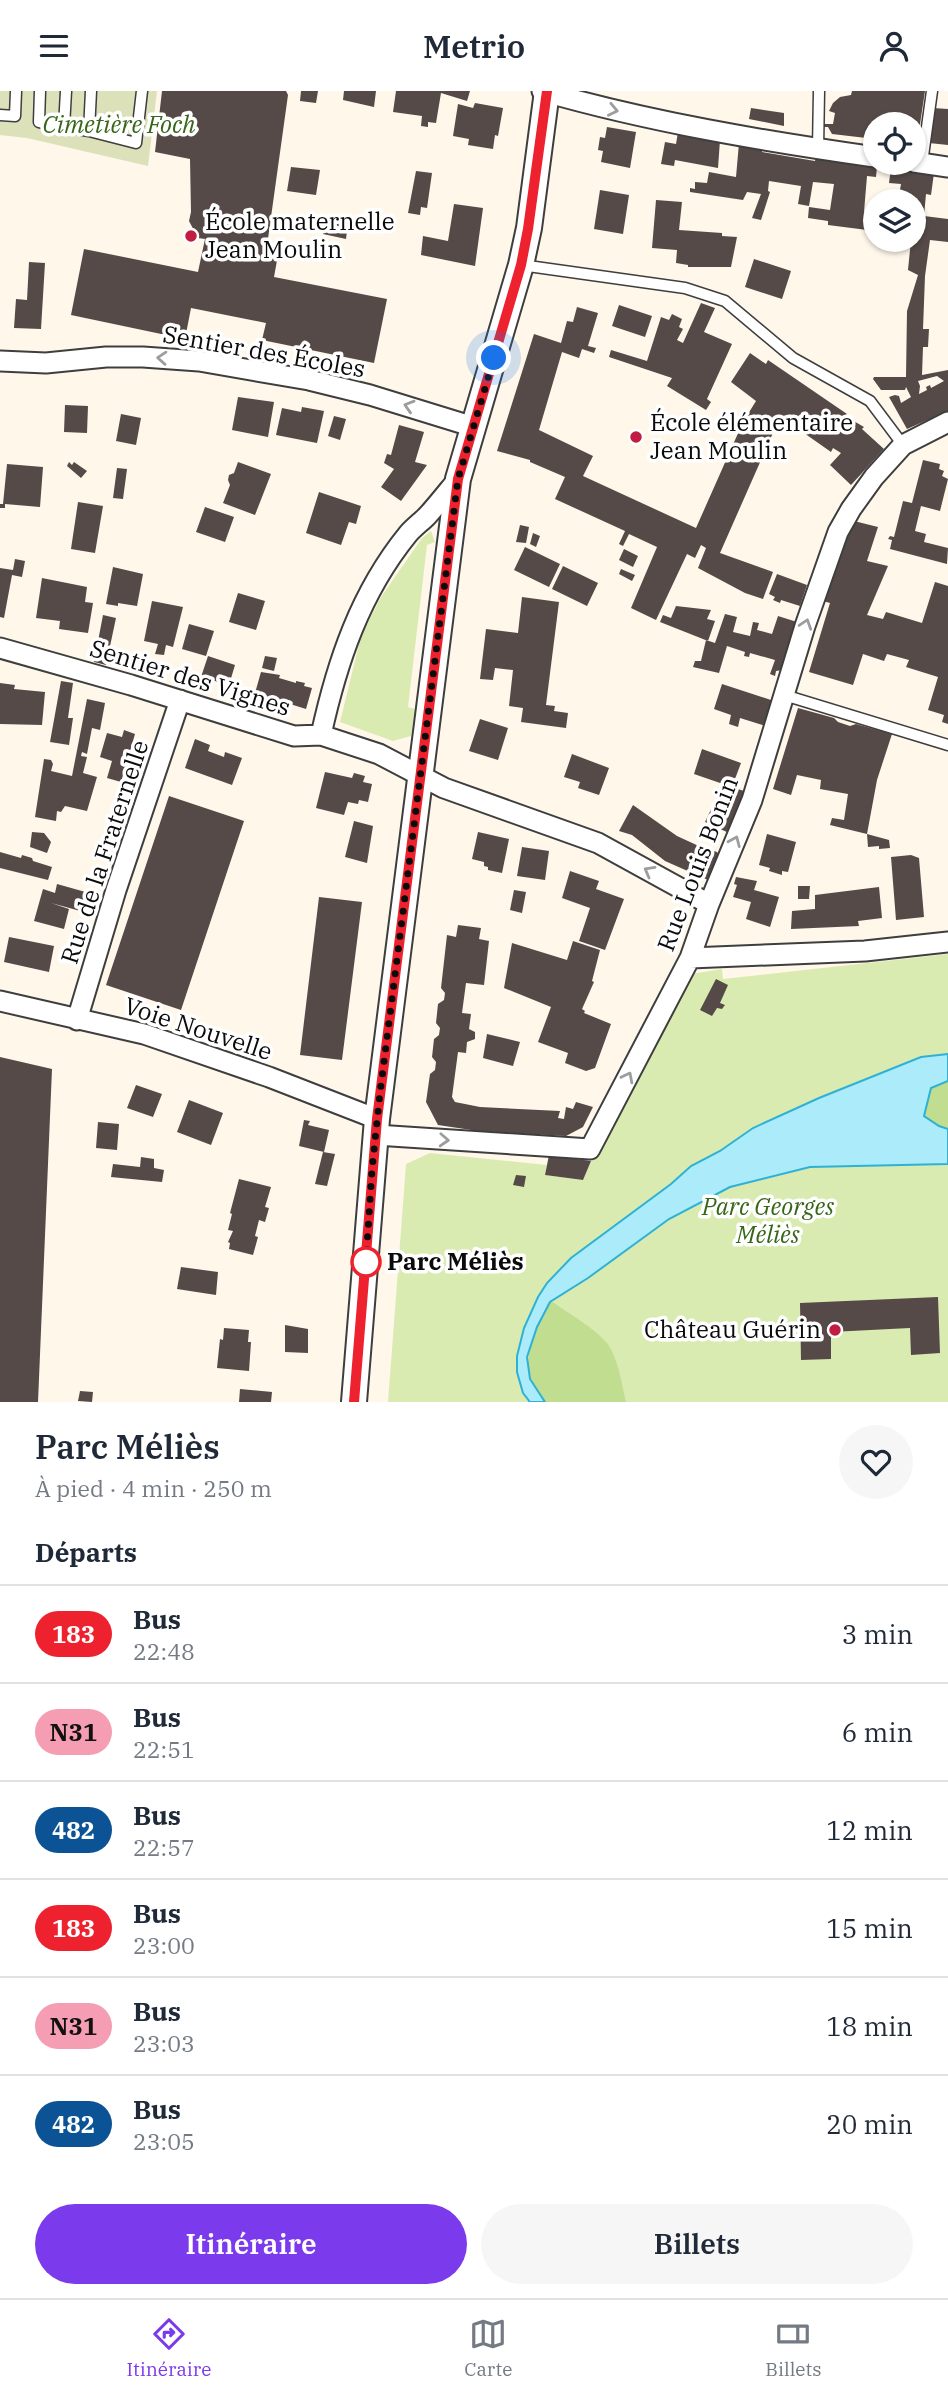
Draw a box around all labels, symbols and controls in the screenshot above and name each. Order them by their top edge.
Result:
text: Metrio [423,25,525,67]
icon: menu [35,27,73,65]
icon: person [875,27,913,65]
one-way arrow [607,101,619,116]
park label: Cimetière Foch [43,108,196,140]
map controls [863,112,926,252]
button: locate [863,112,926,175]
button: layers [863,189,926,252]
place label: École maternelle Jean Moulin [205,205,395,265]
marker: École maternelle Jean Moulin [183,228,199,244]
street label: Sentier des Écoles [161,317,368,385]
your location [476,340,511,375]
one-way arrow [157,351,168,366]
one-way arrow [403,400,415,415]
place label: École élémentaire Jean Moulin [650,406,853,466]
marker: École élémentaire Jean Moulin [628,429,644,445]
one-way arrow [797,619,812,631]
street label: Sentier des Vignes [86,631,294,723]
street label: Rue de la Fraternelle [53,736,155,968]
street label: Rue Louis Bonin [649,772,745,956]
one-way arrow [727,835,741,847]
one-way arrow [644,866,657,879]
street label: Voie Nouvelle [120,989,276,1067]
one-way arrow [619,1072,633,1085]
one-way arrow [439,1133,450,1148]
park label: Parc Georges Méliès [701,1190,834,1250]
place label: Parc Méliès [387,1245,524,1277]
marker: Parc Méliès [351,1247,381,1277]
place label: Château Guérin [644,1313,821,1345]
marker: Château Guérin [827,1322,843,1338]
text: Parc Méliès [35,1425,220,1468]
button: heart [839,1425,913,1499]
text: À pied · 4 min · 250 m [35,1473,272,1503]
text: Départs [35,1535,137,1569]
text: Bus [133,1602,181,1636]
text: 3 min [842,1617,913,1651]
text: 183 [52,1618,95,1650]
text: 22:48 [133,1636,195,1666]
text: Bus [133,1700,181,1734]
text: 6 min [842,1715,913,1749]
text: N31 [50,1716,97,1748]
text: 22:51 [133,1734,195,1764]
text: Bus [133,1798,181,1832]
text: 12 min [826,1813,913,1847]
text: 482 [52,1814,95,1846]
text: 22:57 [133,1832,195,1862]
text: Bus [133,1896,181,1930]
text: 15 min [826,1911,913,1945]
text: 183 [52,1912,95,1944]
text: 23:00 [133,1930,195,1960]
text: Bus [133,1994,181,2028]
text: 18 min [826,2009,913,2043]
text: N31 [50,2010,97,2042]
text: 23:03 [133,2028,195,2058]
text: Bus [133,2092,181,2126]
text: 20 min [826,2107,913,2141]
text: 482 [52,2108,95,2140]
text: 23:05 [133,2126,195,2156]
button: Itinéraire [35,2204,467,2284]
button: Billets [481,2204,913,2284]
tab: Itinéraire [126,2315,211,2381]
tab: Carte [464,2315,512,2381]
tab: Billets [765,2315,822,2381]

